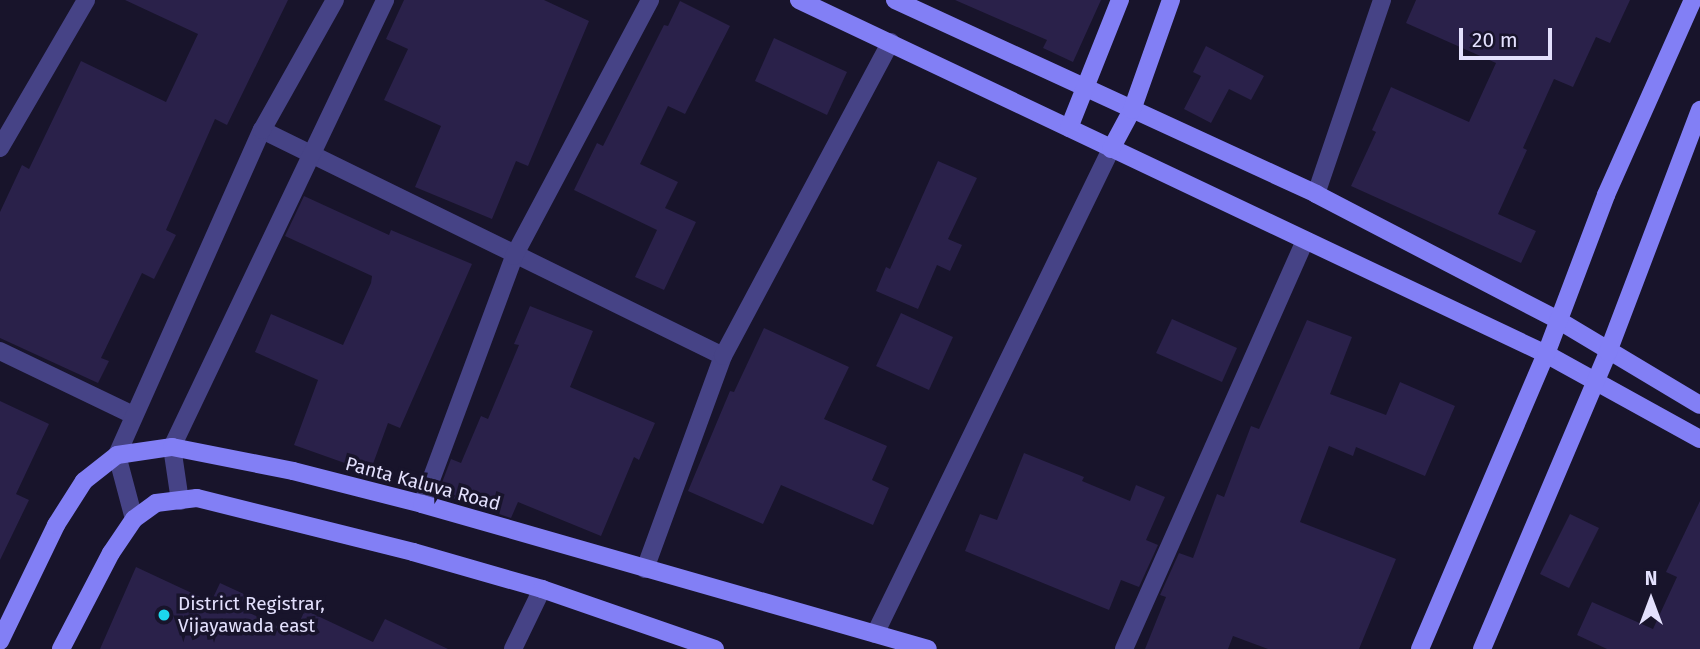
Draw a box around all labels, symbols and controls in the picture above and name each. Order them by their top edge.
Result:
scale bar [1462,14,1555,58]
text: 20 m [1472,27,1518,53]
street label: Panta Kaluva Road [343,452,503,516]
north arrow [1616,565,1686,635]
text: N [1645,567,1657,590]
place label: District Registrar, Vijayawada east [178,593,325,637]
marker: District Registrar, Vijayawada east [156,607,172,623]

